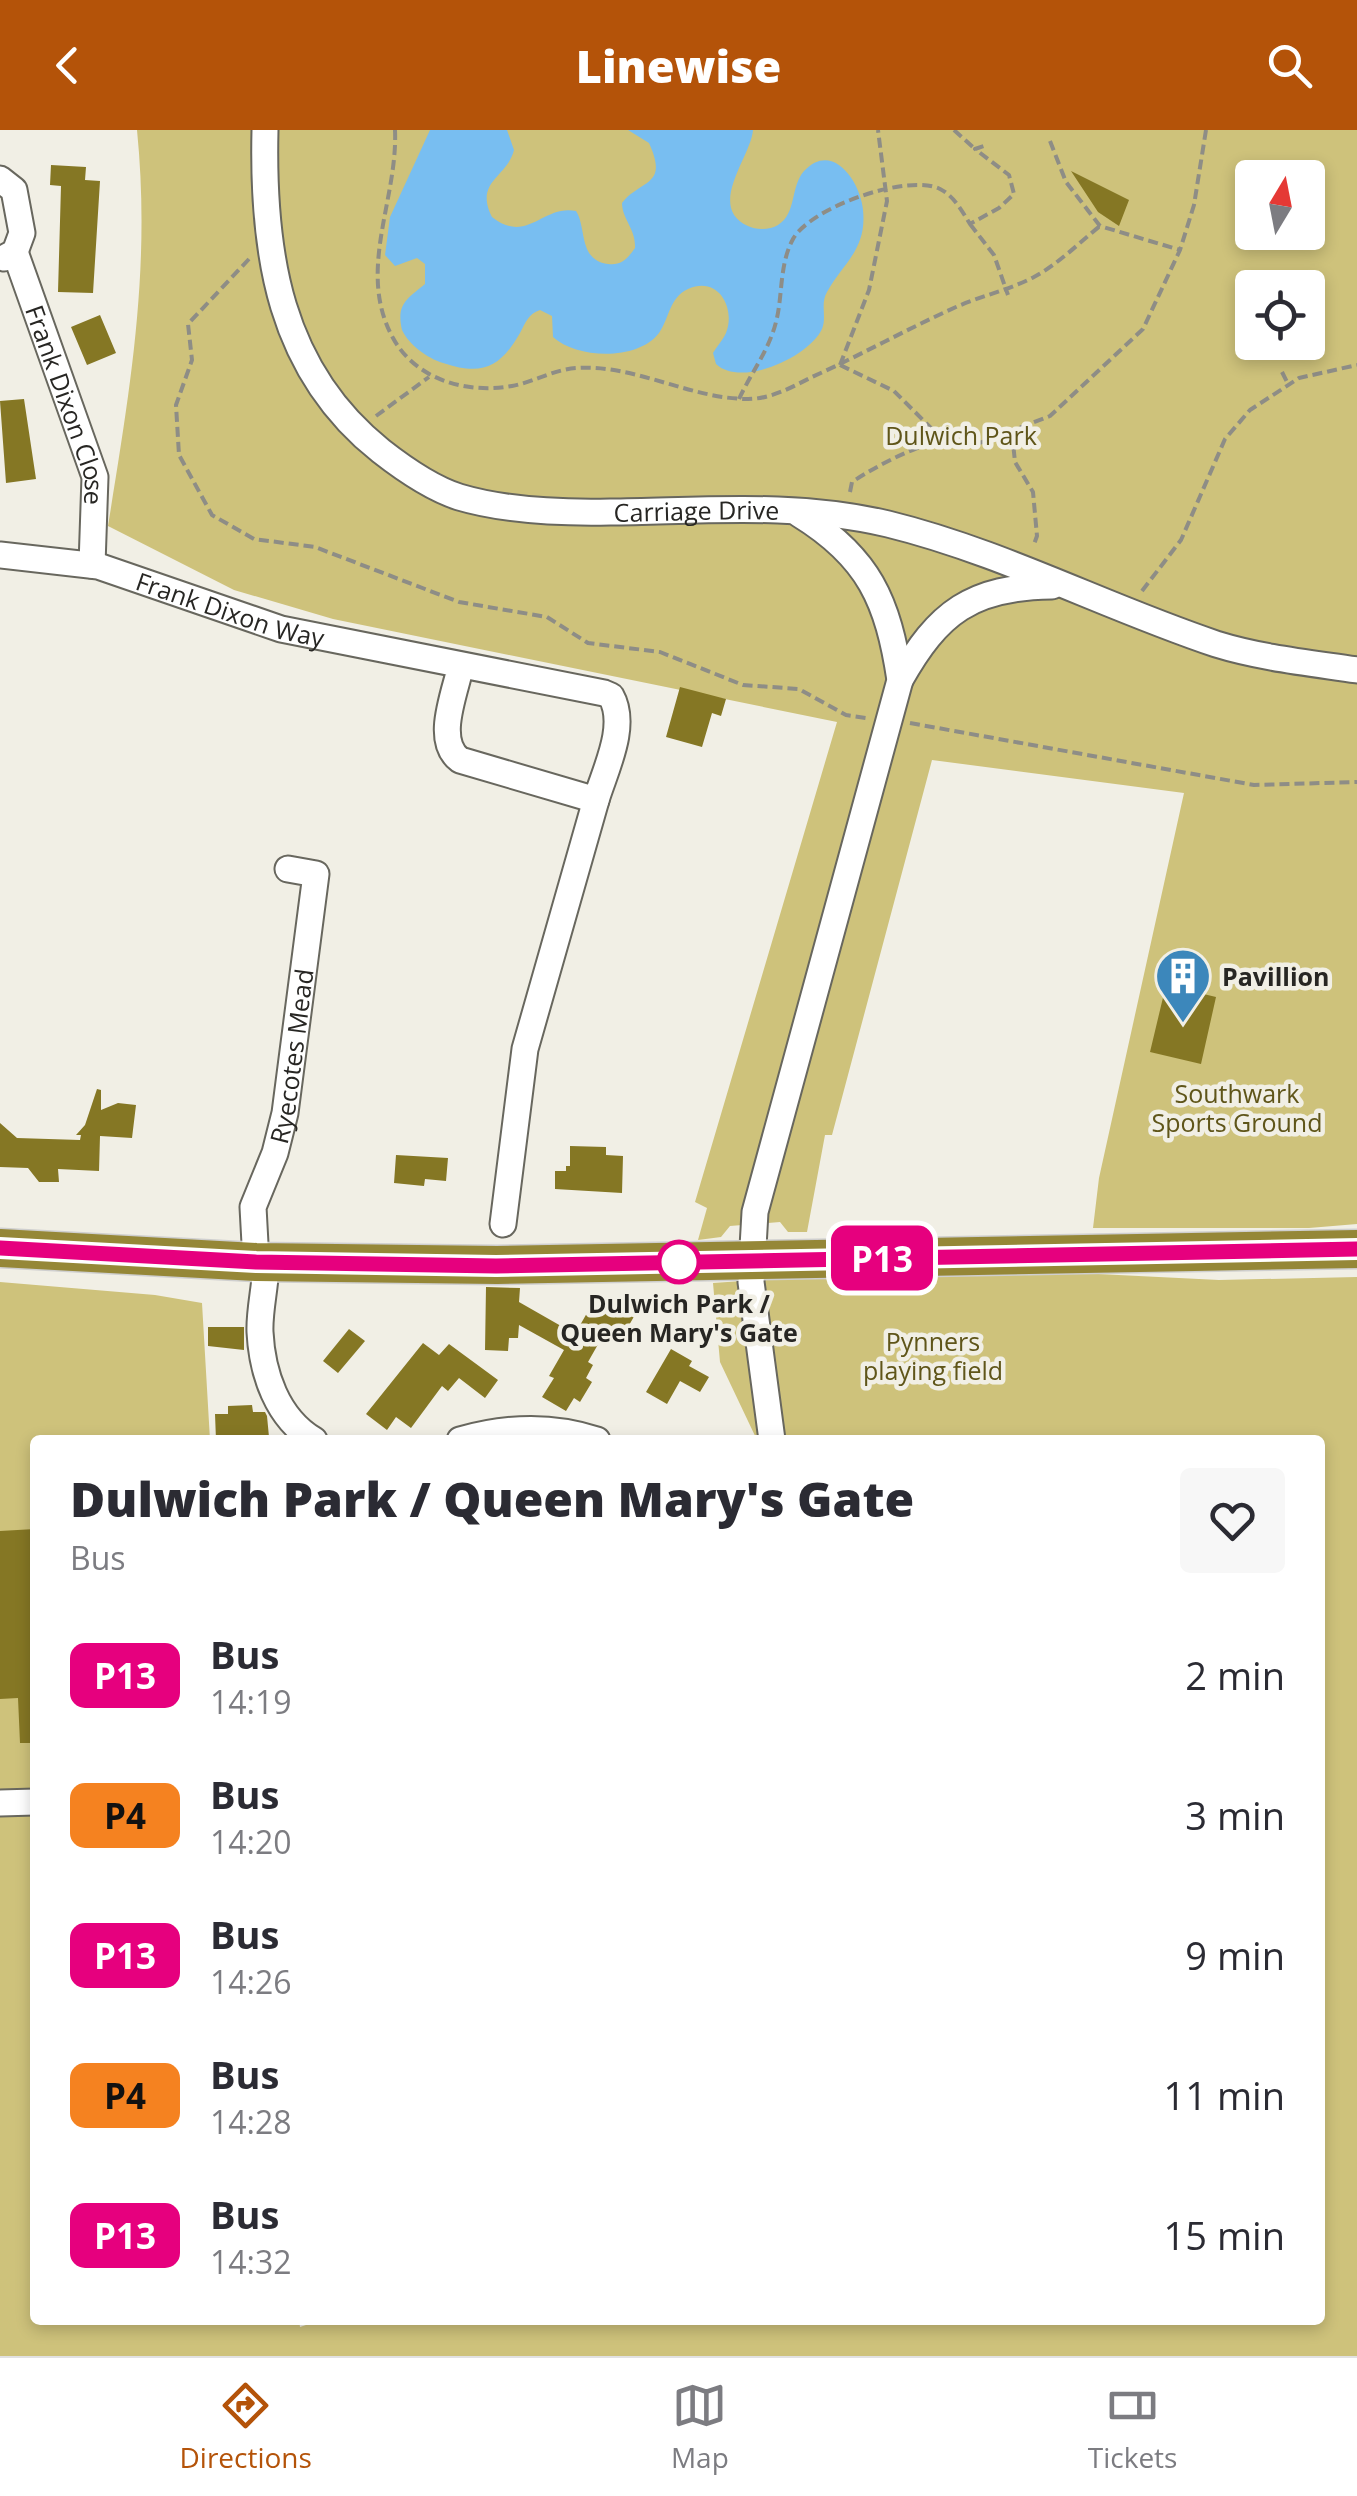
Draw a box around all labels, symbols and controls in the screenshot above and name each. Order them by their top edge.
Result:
text: Linewise [576,35,781,96]
icon: back [40,38,95,93]
icon: search [1262,38,1317,93]
north arrow [1235,160,1325,250]
map controls [1235,160,1325,360]
button: locate [1235,270,1325,360]
street label: Frank Dixon Close [18,300,112,506]
park label: Dulwich Park [885,418,1037,452]
street label: Carriage Drive [613,492,780,529]
street label: Frank Dixon Way [132,563,328,654]
building icon: Pavillion [1153,946,1213,1025]
place label: Pavillion [1222,959,1329,993]
street label: Ryecotes Mead [261,967,321,1147]
park label: Southwark Sports Ground [1152,1076,1322,1139]
line badge: P13 [824,1226,940,1290]
text: P13 [851,1235,913,1282]
marker: Dulwich Park / Queen Mary's Gate [658,1241,700,1283]
place label: Dulwich Park / Queen Mary's Gate [560,1286,798,1349]
park label: Pynners playing field [863,1324,1003,1387]
text: Dulwich Park / Queen Mary's Gate [70,1466,914,1531]
button: heart [1180,1468,1285,1573]
text: Bus [70,1536,126,1579]
text: Bus [210,1628,279,1680]
text: 2 min [1185,1649,1285,1701]
text: P13 [94,1652,156,1699]
text: 14:19 [210,1680,292,1723]
text: Bus [210,1768,279,1820]
text: 3 min [1185,1789,1285,1841]
text: P4 [104,1792,146,1839]
text: 14:20 [210,1820,292,1863]
text: Bus [210,1908,279,1960]
text: 9 min [1185,1929,1285,1981]
text: P13 [94,1932,156,1979]
text: 14:26 [210,1960,292,2003]
text: Bus [210,2048,279,2100]
text: 11 min [1164,2069,1285,2121]
text: P4 [104,2072,146,2119]
text: 14:28 [210,2100,292,2143]
text: Bus [210,2188,279,2240]
text: 15 min [1164,2209,1285,2261]
text: P13 [94,2212,156,2259]
text: 14:32 [210,2240,292,2283]
tab: Directions [180,2378,312,2476]
tab: Map [671,2378,729,2476]
tab: Tickets [1088,2378,1177,2476]

